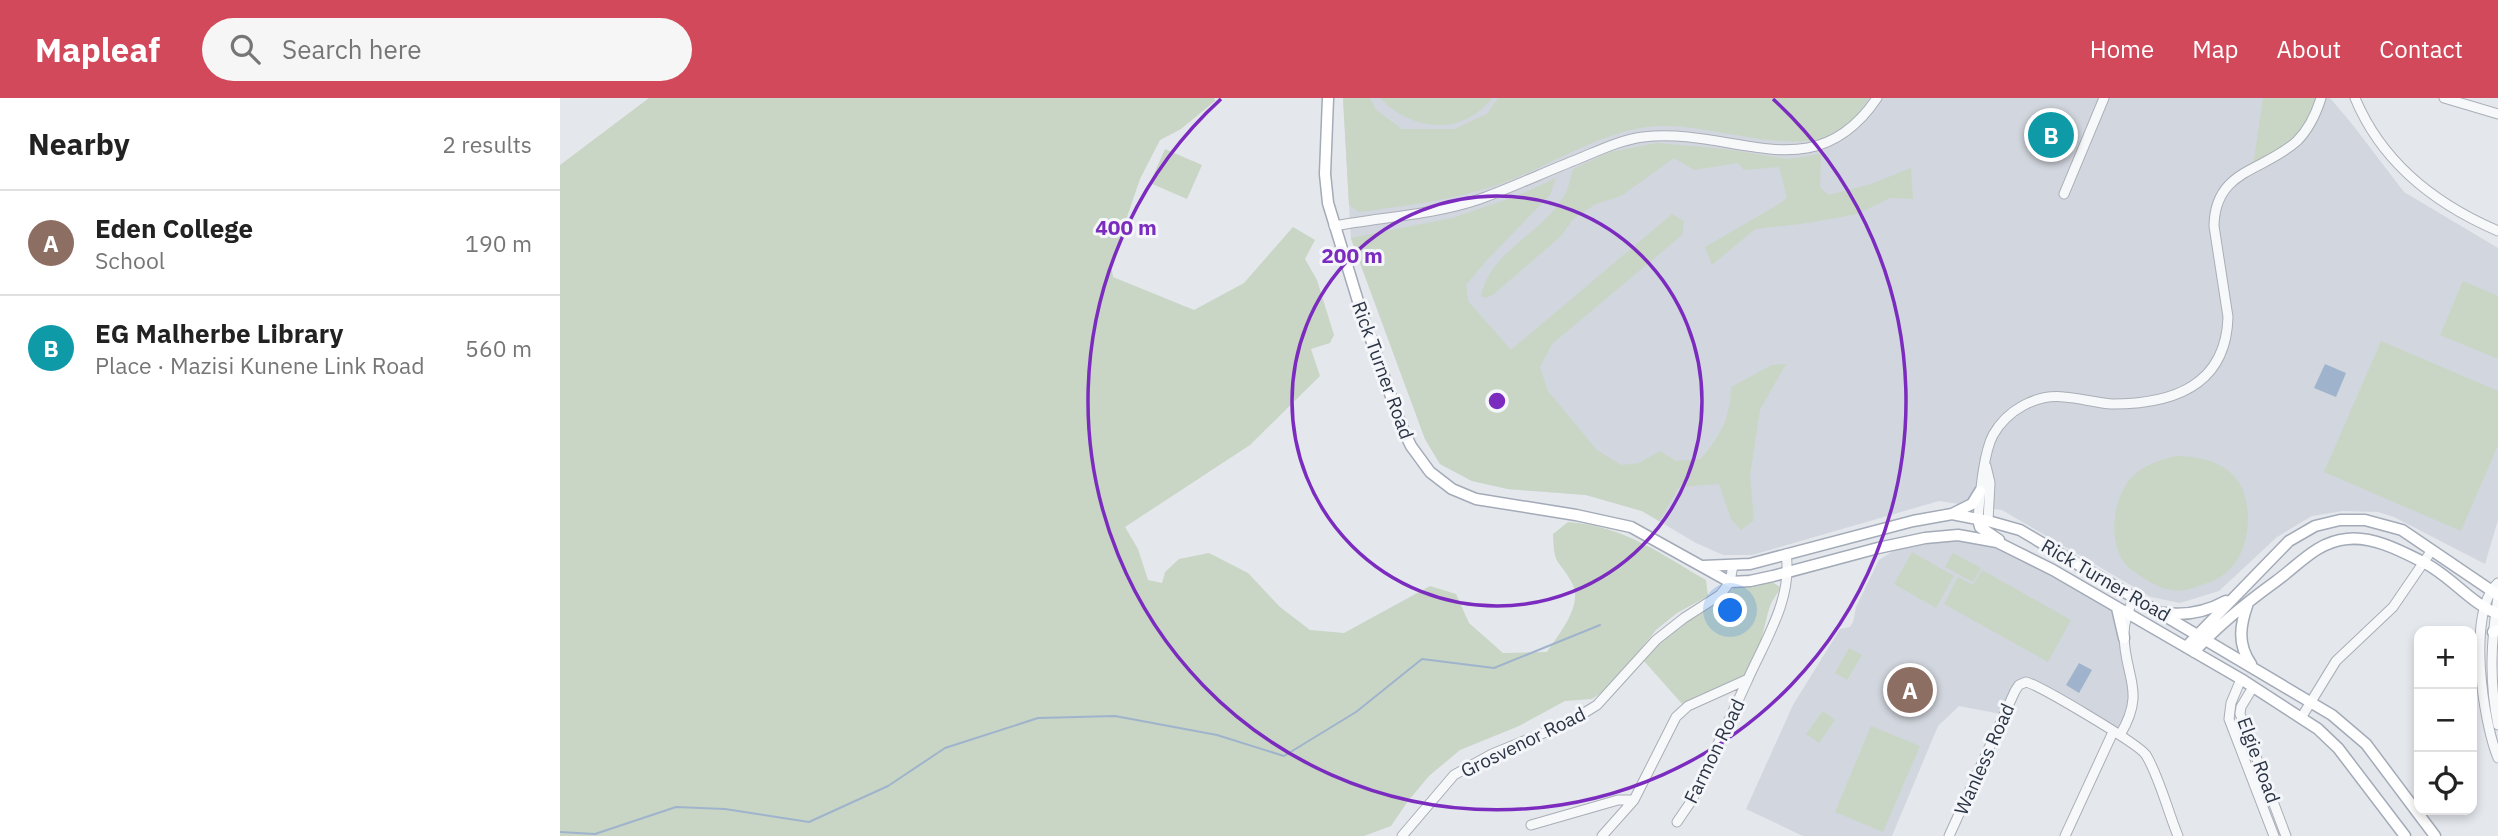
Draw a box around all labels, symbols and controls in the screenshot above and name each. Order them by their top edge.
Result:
search box [202,18,692,81]
text: Mapleaf [35,28,160,71]
icon: search [226,30,264,68]
text: Search here [282,32,422,66]
text: Home [2090,33,2154,65]
text: Map [2192,33,2238,65]
text: About [2276,33,2341,65]
text: Contact [2379,33,2463,65]
pin: B [2028,109,2074,161]
text: Nearby [28,124,130,163]
text: 2 results [442,129,532,159]
text: Eden College [95,211,253,245]
text: 400 m [1095,213,1157,241]
text: A [43,228,59,258]
text: 190 m [465,228,532,258]
text: 200 m [1321,241,1383,269]
text: School [95,245,165,275]
street label: Rick Turner Road [1347,298,1419,442]
text: EG Malherbe Library [95,316,343,350]
text: B [43,333,59,363]
text: 560 m [465,333,532,363]
text: Place · Mazisi Kunene Link Road [95,350,425,380]
centre of rings [1485,389,1509,413]
street label: Rick Turner Road [2037,533,2175,627]
your location [1713,593,1747,627]
map controls [2414,626,2477,815]
button: + [2414,626,2477,689]
pin: A [1887,664,1933,716]
button: − [2414,689,2477,752]
street label: Farmon Road [1678,695,1750,807]
street label: Wanless Road [1949,699,2019,819]
street label: Grosvenor Road [1457,701,1589,783]
street label: Elgie Road [2232,714,2286,806]
button: locate [2414,752,2477,815]

